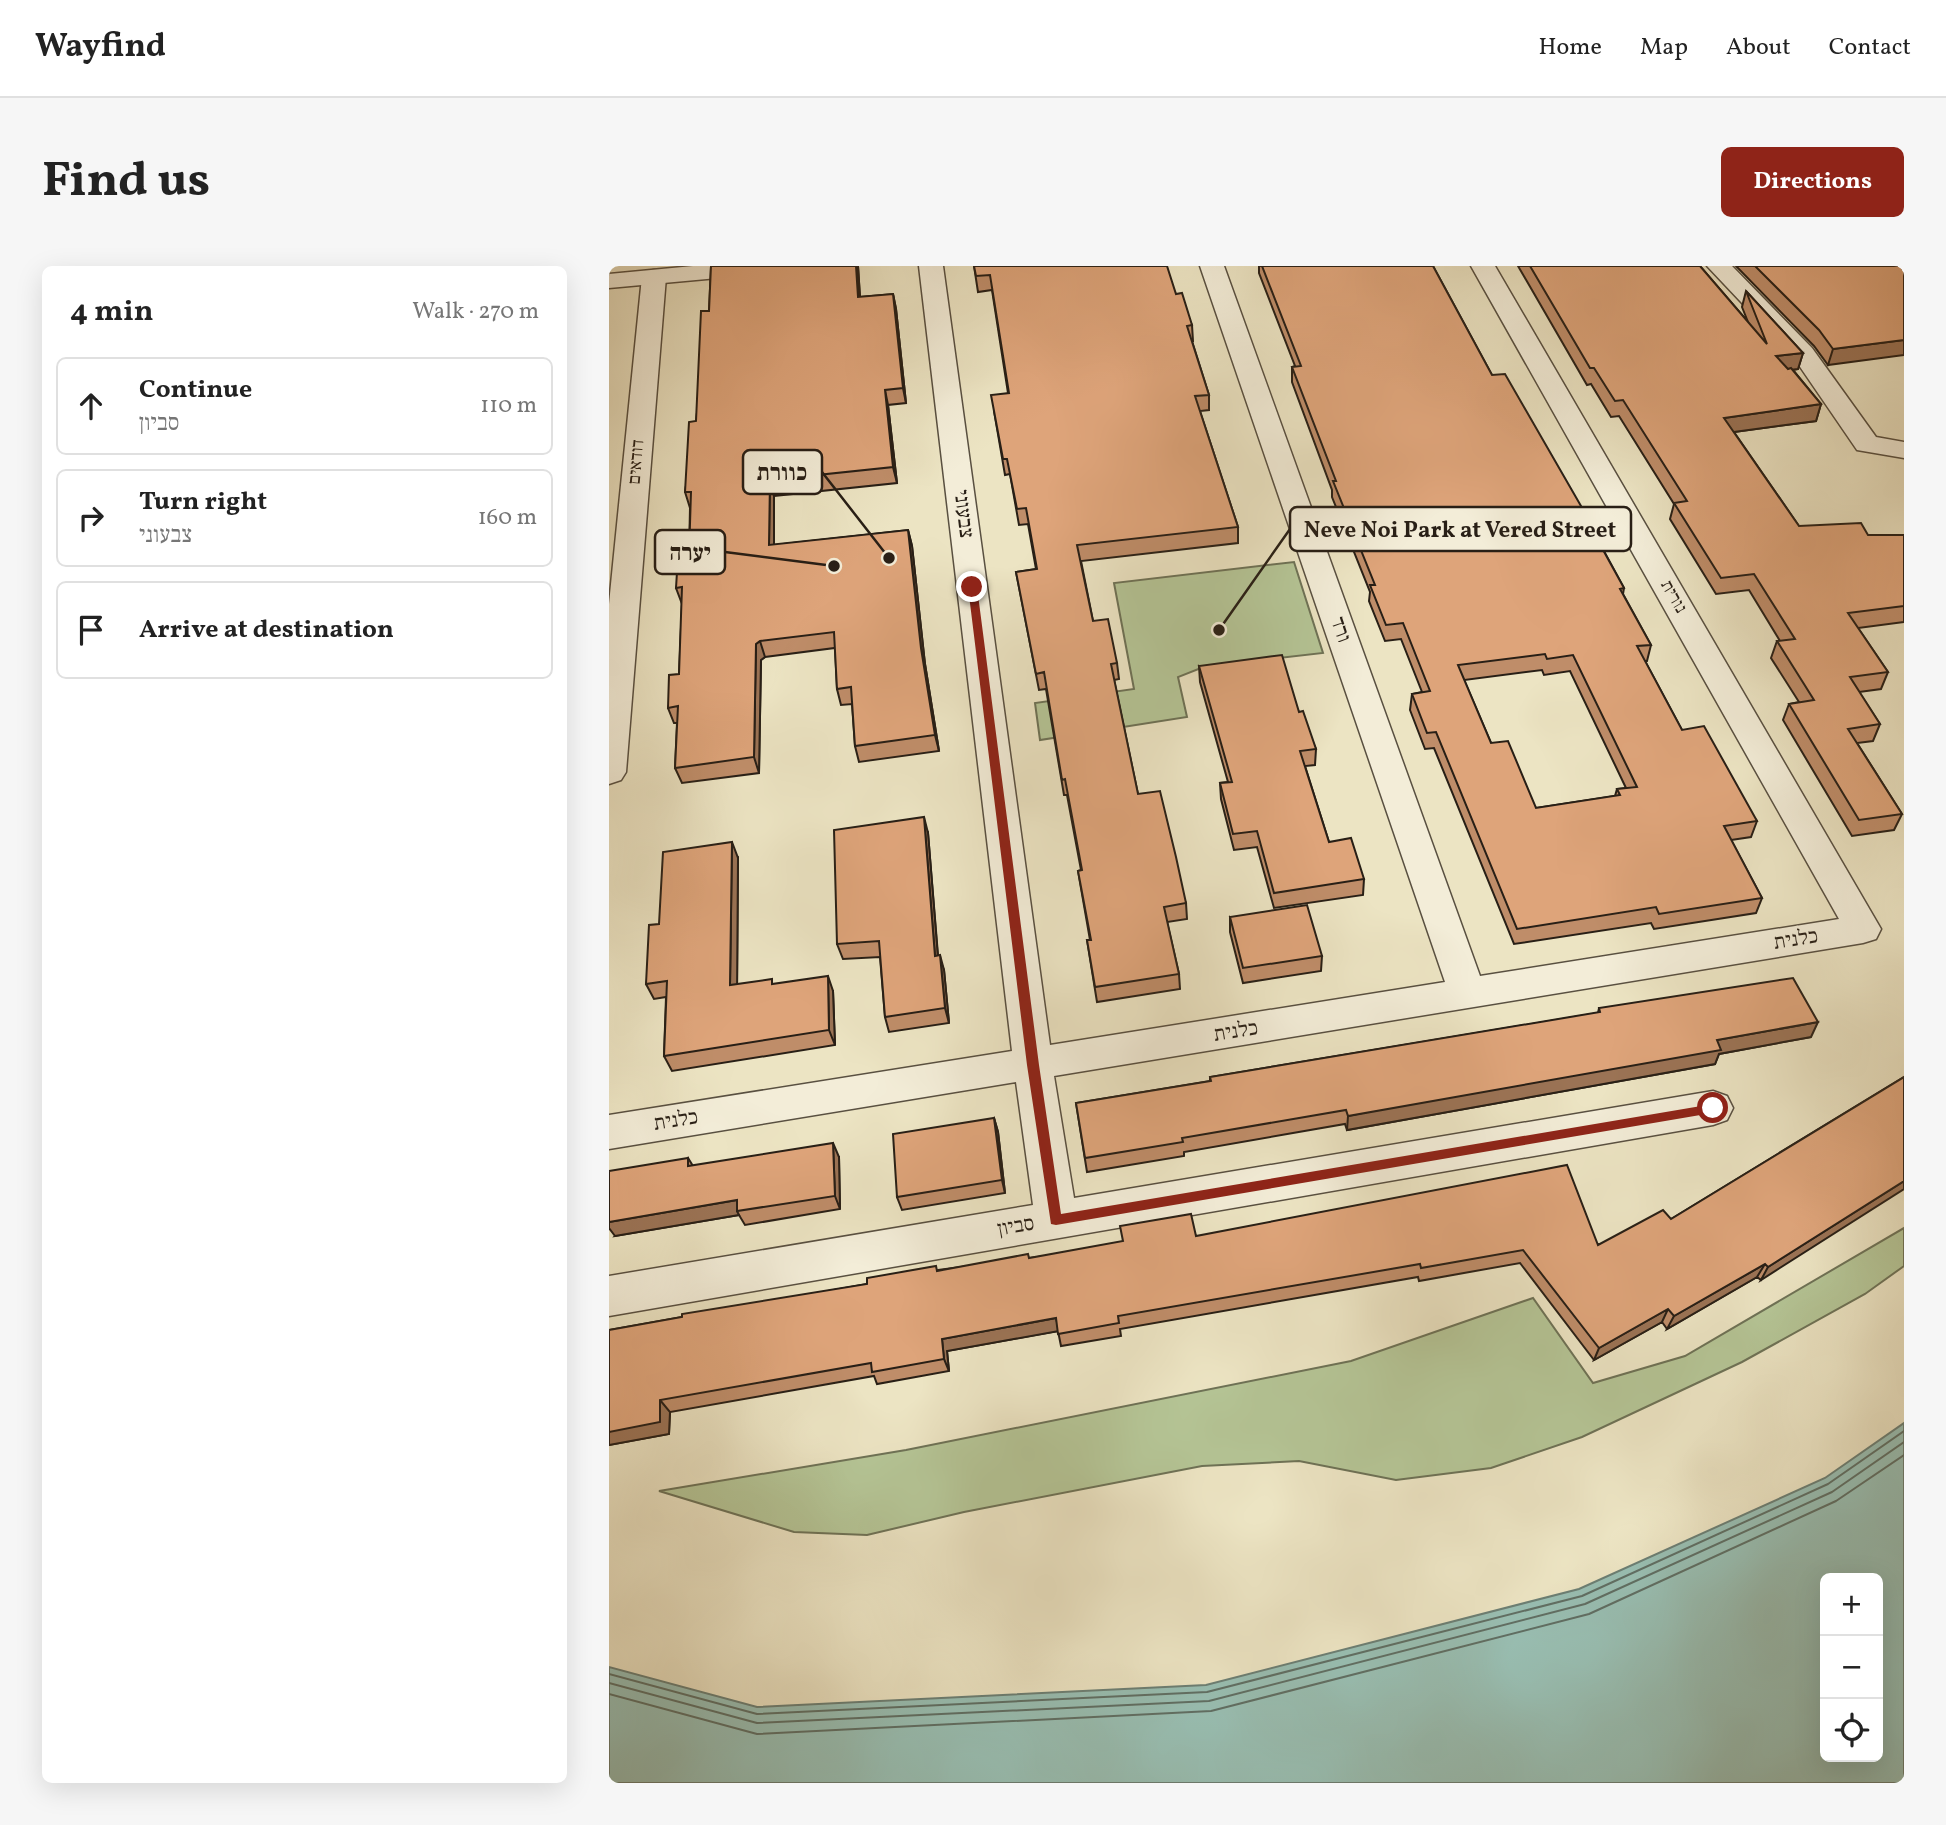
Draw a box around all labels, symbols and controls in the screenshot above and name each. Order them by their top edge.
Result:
text: Wayfind [35,25,166,71]
text: Home [1538,31,1602,65]
text: Map [1640,31,1688,65]
text: About [1726,31,1791,65]
text: Contact [1829,31,1911,65]
button: Directions [1721,147,1904,217]
text: Find us [42,148,210,217]
text: 4 min [70,291,154,333]
text: Walk · 270 m [412,296,539,328]
text: Continue [139,372,252,408]
icon: ahead [72,387,110,425]
text: 110 m [480,390,537,422]
text: סביון [139,408,179,440]
street label: דודאים [623,438,651,486]
callout: כוורת [743,450,822,494]
text: כוורת [757,458,807,490]
text: Turn right [139,484,267,520]
street label: צבעוני [946,488,980,540]
icon: right [72,499,110,537]
text: 160 m [478,502,537,534]
callout: Neve Noi Park at Vered Street [1290,507,1631,551]
text: Neve Noi Park at Vered Street [1304,515,1617,547]
text: צבעוני [139,520,192,552]
callout: יערה [655,530,725,574]
text: יערה [669,538,711,570]
route end [956,571,987,602]
street label: נורית [1654,576,1692,618]
icon: arrive [72,611,110,649]
text: Arrive at destination [139,612,394,648]
street label: ורד [1322,613,1358,647]
street label: כלנית [1772,922,1820,958]
street label: כלנית [1212,1014,1260,1050]
route start [1697,1092,1728,1123]
street label: כלנית [652,1103,700,1139]
street label: סביון [995,1210,1037,1244]
map controls [1820,1573,1883,1762]
button: + [1820,1573,1883,1636]
button: − [1820,1636,1883,1699]
button: locate [1820,1699,1883,1762]

